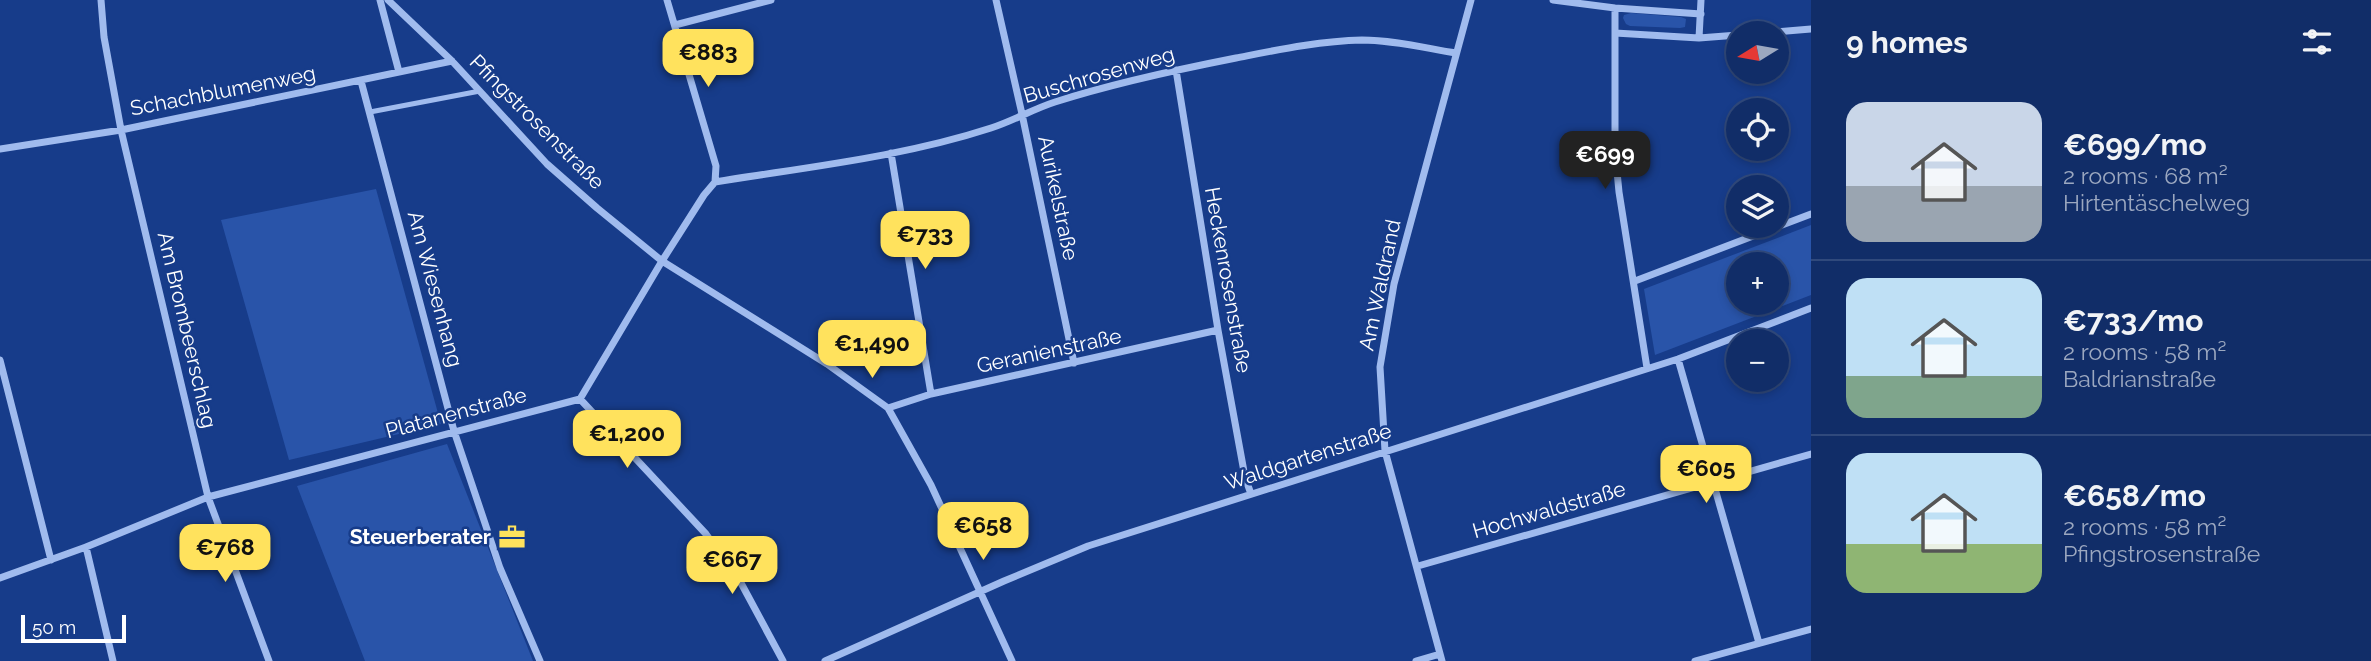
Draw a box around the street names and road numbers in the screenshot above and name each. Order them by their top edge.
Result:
street label: Buschrosenweg [1020,41,1177,108]
street label: Pfingstrosenstraße [465,49,610,194]
street label: Schachblumenweg [128,60,318,121]
street label: Aurikelstraße [1033,133,1084,263]
street label: Heckenrosenstraße [1200,185,1257,375]
street label: Am Wiesenhang [403,208,468,370]
street label: Am Waldrand [1353,217,1406,353]
street label: Am Brombeerschlag [153,229,222,430]
street label: Geranienstraße [974,323,1124,378]
street label: Platanenstraße [382,382,529,443]
street label: Waldgartenstraße [1221,418,1395,495]
street label: Hochwaldstraße [1469,476,1628,543]

